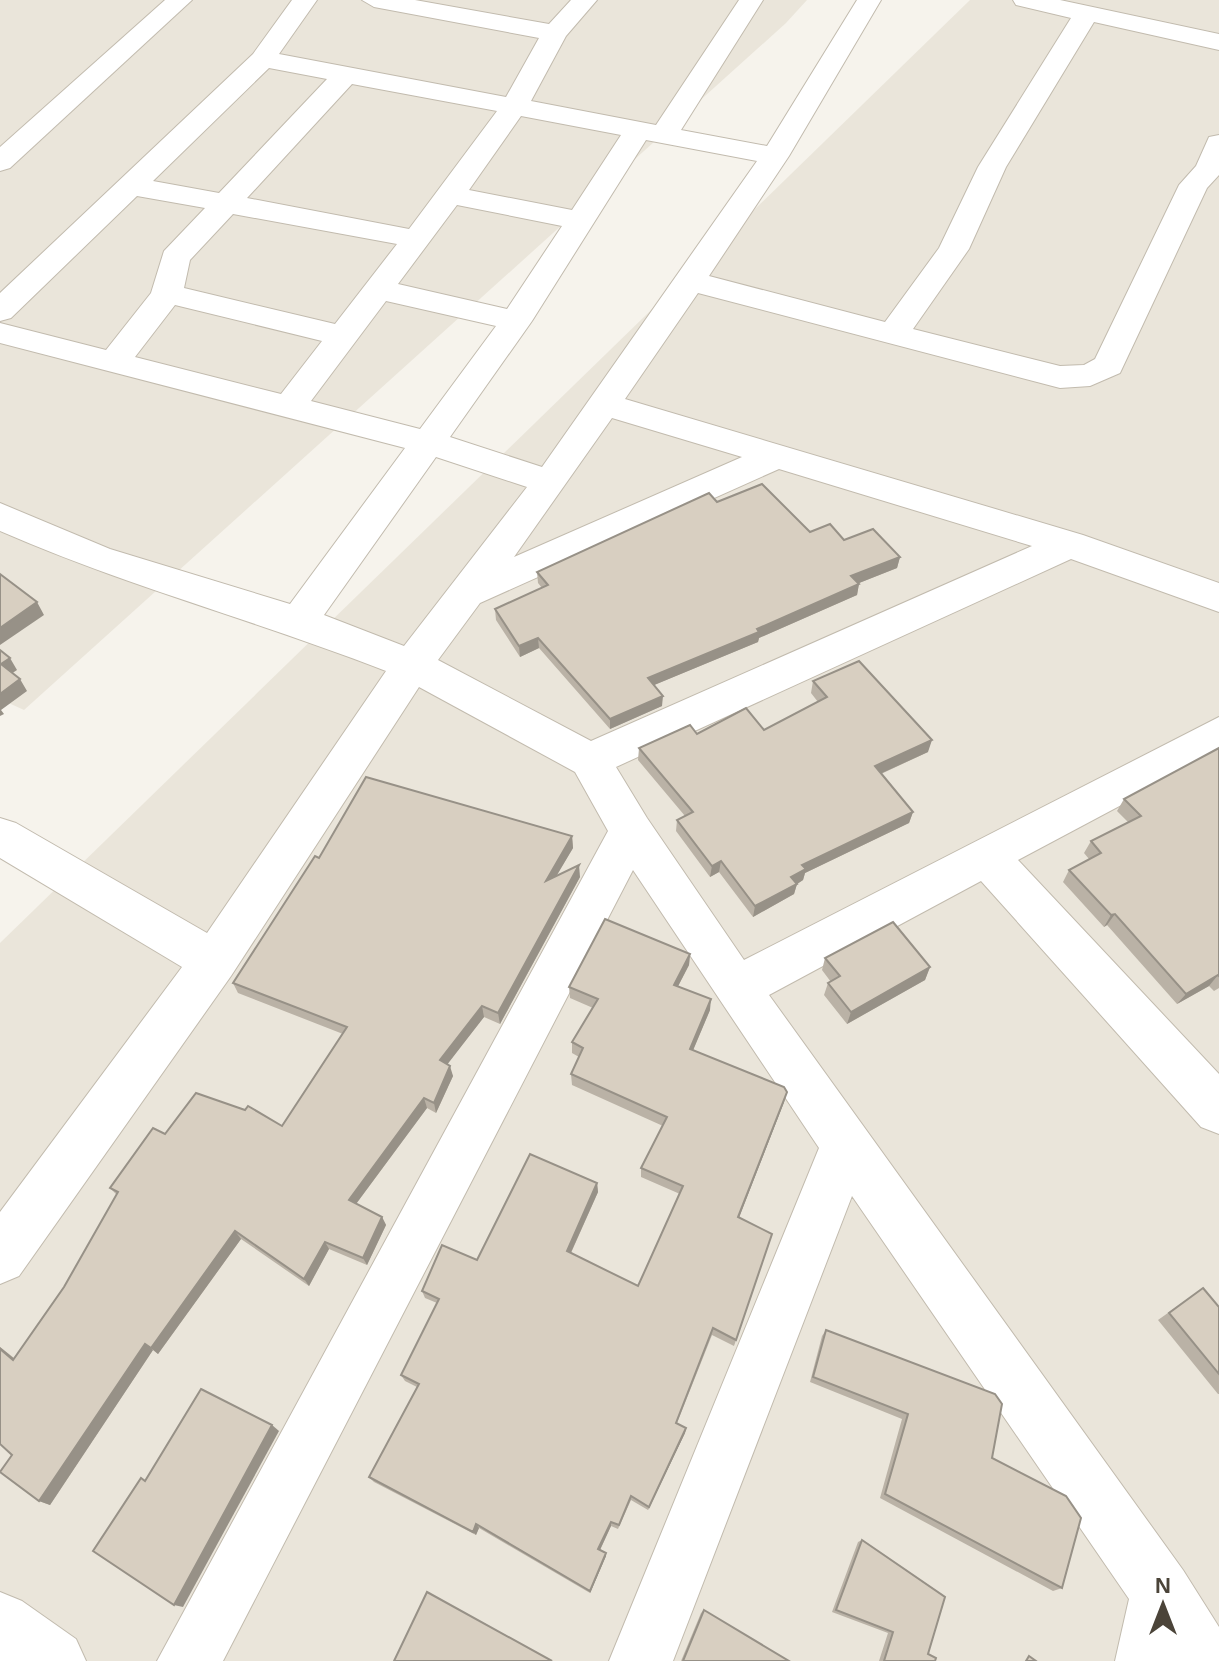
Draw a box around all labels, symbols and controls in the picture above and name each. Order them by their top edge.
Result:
north arrow [1123,1565,1203,1645]
text: N [1155,1573,1171,1598]

